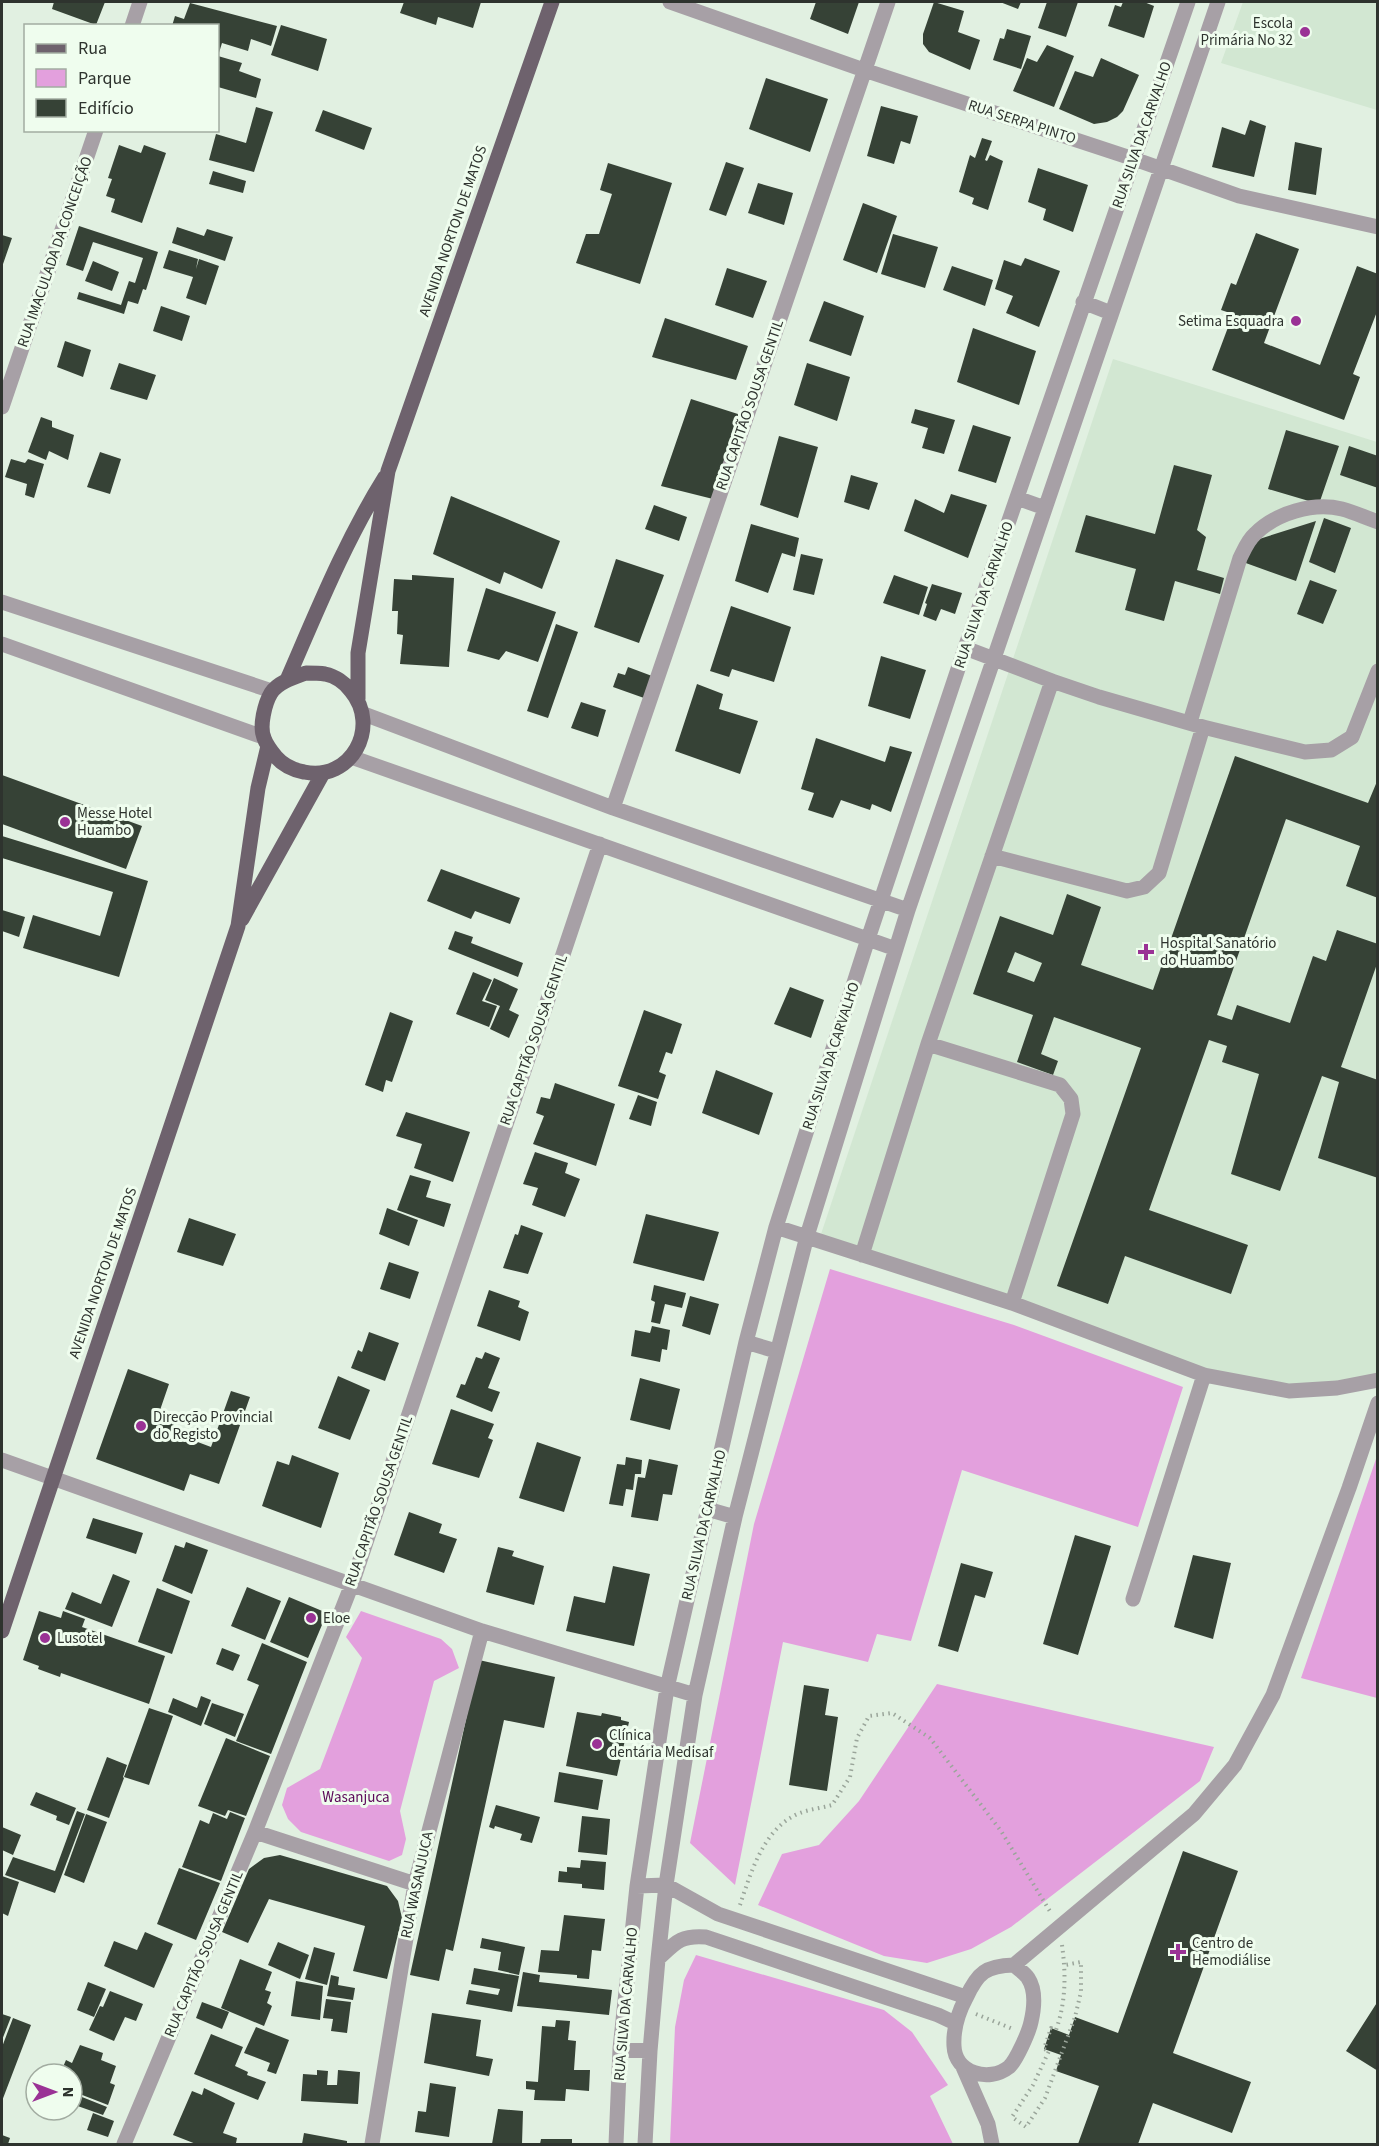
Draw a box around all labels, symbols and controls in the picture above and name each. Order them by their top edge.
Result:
place label: Escola Primária No 32 [1200,13,1293,51]
legend [24,24,219,132]
marker: Escola Primária No 32 [1298,25,1312,39]
text: Rua [78,36,107,61]
street label: RUA SILVA DA CARVALHO [1107,59,1177,211]
text: Parque [78,66,131,91]
street label: RUA SERPA PINTO [965,95,1079,149]
text: Edifício [78,96,134,121]
street label: AVENIDA NORTON DE MATOS [414,143,492,319]
street label: RUA IMACULADA DA CONCEIÇÃO [12,154,98,350]
place label: Setima Esquadra [1178,311,1284,332]
marker: Setima Esquadra [1289,314,1303,328]
street label: RUA CAPITÃO SOUSA GENTIL [711,317,789,493]
street label: RUA SILVA DA CARVALHO [949,519,1019,671]
place label: Messe Hotel Huambo [77,803,152,841]
marker: Messe Hotel Huambo [58,815,72,829]
place label: Hospital Sanatório do Huambo [1160,933,1276,971]
marker: Hospital Sanatório do Huambo [1137,943,1155,961]
street label: RUA CAPITÃO SOUSA GENTIL [495,952,573,1128]
street label: RUA SILVA DA CARVALHO [797,979,865,1133]
street label: AVENIDA NORTON DE MATOS [64,1185,142,1361]
place label: Direcção Provincial do Registo [153,1407,273,1445]
street label: RUA CAPITÃO SOUSA GENTIL [340,1413,418,1589]
marker: Direcção Provincial do Registo [134,1419,148,1433]
street label: RUA SILVA DA CARVALHO [676,1448,732,1602]
place label: Eloe [323,1608,350,1629]
marker: Eloe [304,1611,318,1625]
place label: Lusotel [57,1628,103,1649]
marker: Lusotel [38,1631,52,1645]
place label: Clínica dentária Medisaf [609,1725,714,1763]
marker: Clínica dentária Medisaf [590,1737,604,1751]
park label: Wasanjuca [322,1787,390,1808]
street label: RUA WASANJUCA [395,1829,439,1940]
street label: RUA CAPITÃO SOUSA GENTIL [159,1867,249,2041]
street label: RUA SILVA DA CARVALHO [609,1926,643,2082]
place label: Centro de Hemodiálise [1192,1933,1271,1971]
marker: Centro de Hemodiálise [1169,1943,1187,1961]
north arrow [24,2062,84,2122]
text: N [57,2087,79,2097]

